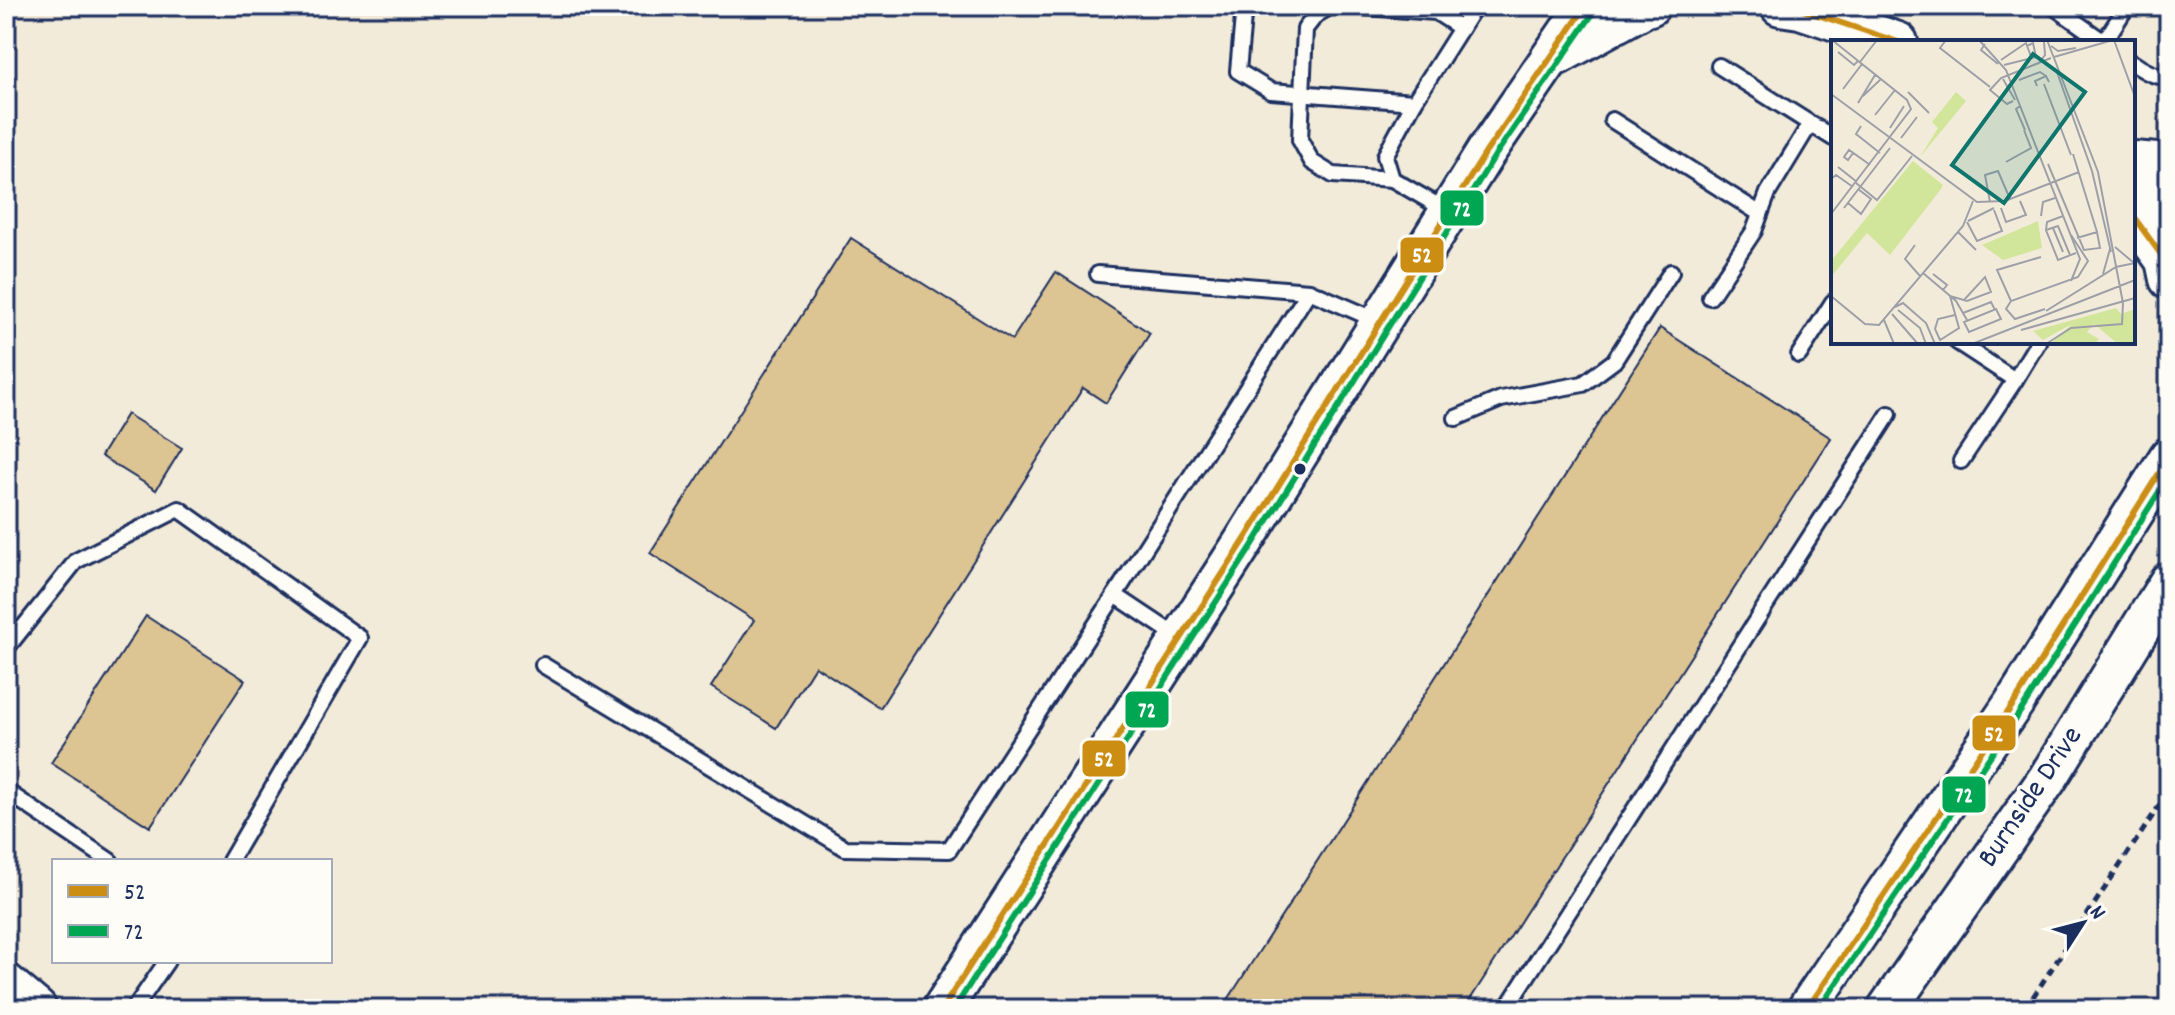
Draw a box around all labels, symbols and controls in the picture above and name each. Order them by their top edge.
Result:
inset map [1831,40,2135,344]
line badge: 72 [1439,189,1485,227]
text: 72 [1453,196,1471,227]
line badge: 52 [1399,236,1445,274]
text: 52 [1412,242,1432,273]
unlabelled marker [1292,461,1308,477]
line badge: 72 [1124,690,1170,729]
text: 72 [1138,697,1156,728]
line badge: 52 [1971,714,2017,752]
street label: Burnside Drive [1969,719,2095,877]
text: 52 [1984,721,2004,752]
line badge: 52 [1081,739,1127,778]
text: 52 [1094,746,1114,777]
line badge: 72 [1941,775,1987,814]
text: 72 [1955,782,1973,813]
legend [52,859,332,963]
text: 52 [124,877,146,911]
north arrow [2043,883,2123,963]
text: N [2081,900,2112,927]
text: 72 [124,917,144,951]

